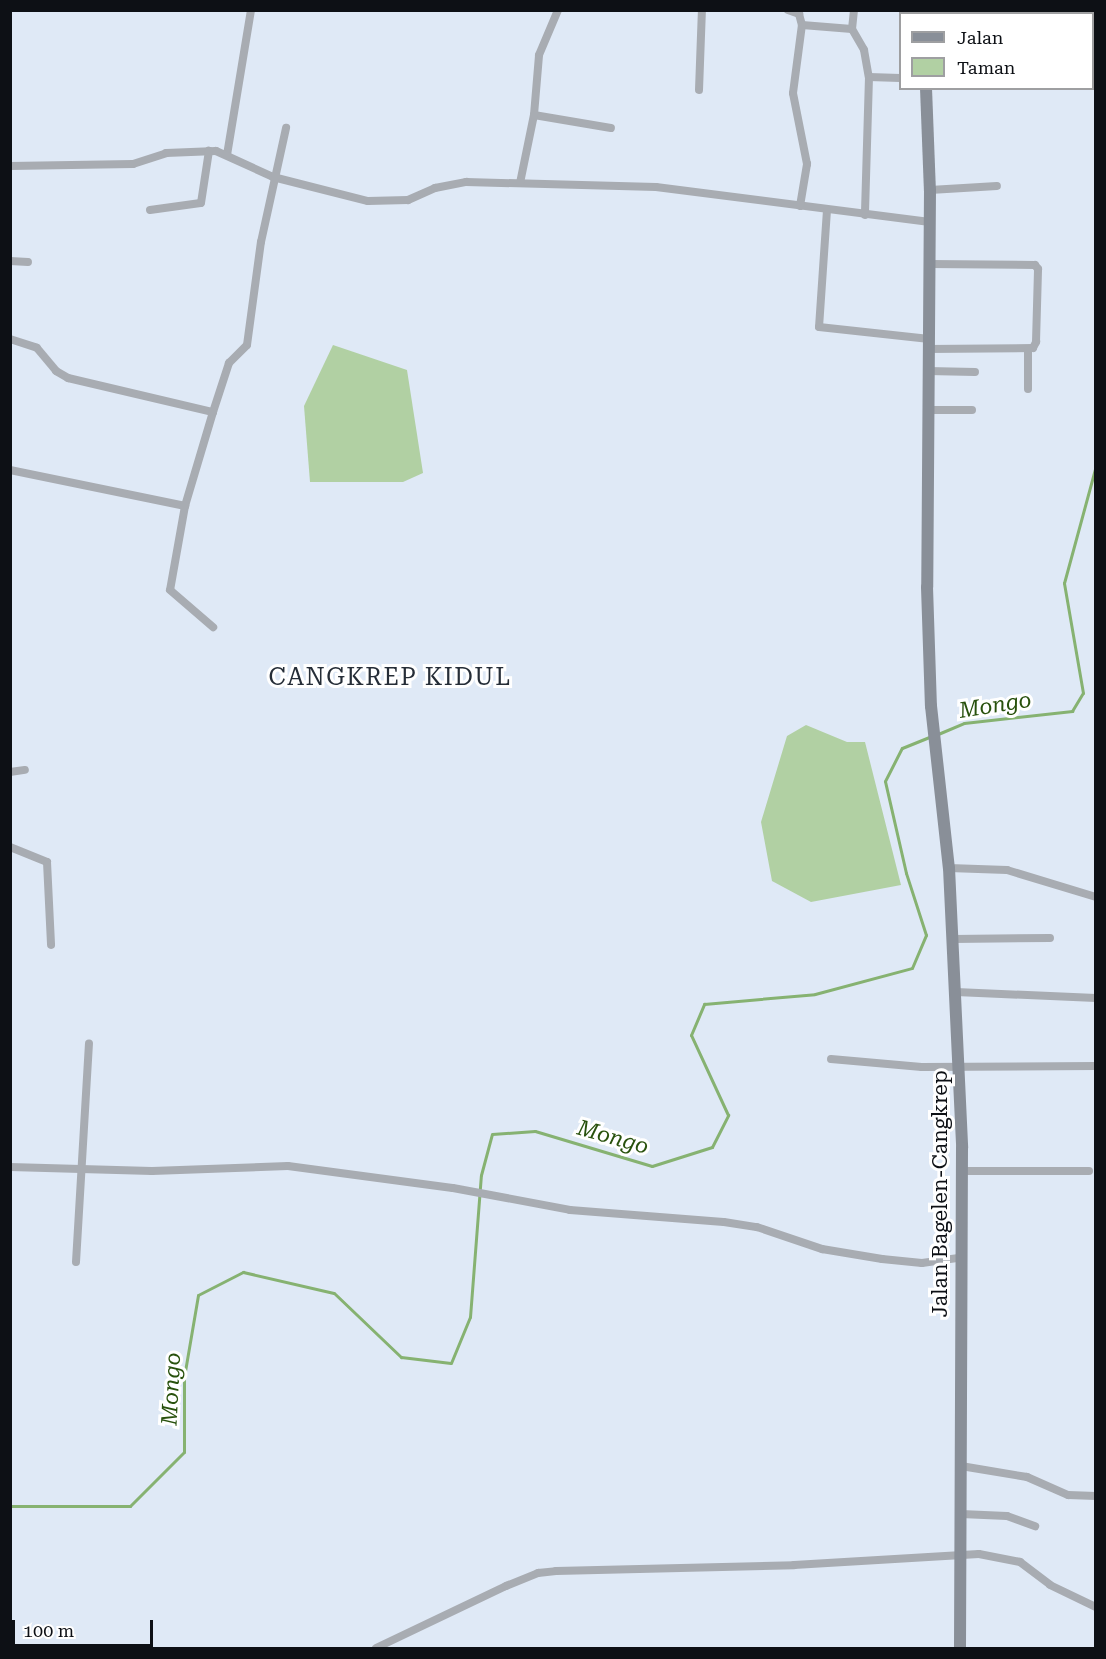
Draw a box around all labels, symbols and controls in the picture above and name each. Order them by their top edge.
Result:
legend [899,12,1094,90]
text: Jalan [957,27,1003,48]
text: Taman [957,57,1015,78]
district label: CANGKREP KIDUL [269,664,511,692]
water label: Mongo [957,686,1033,724]
street label: Jalan Bagelen-Cangkrep [927,1070,953,1318]
water label: Mongo [574,1114,652,1160]
water label: Mongo [156,1352,186,1426]
scale bar [15,1608,156,1646]
text: 100 m [23,1620,74,1641]

